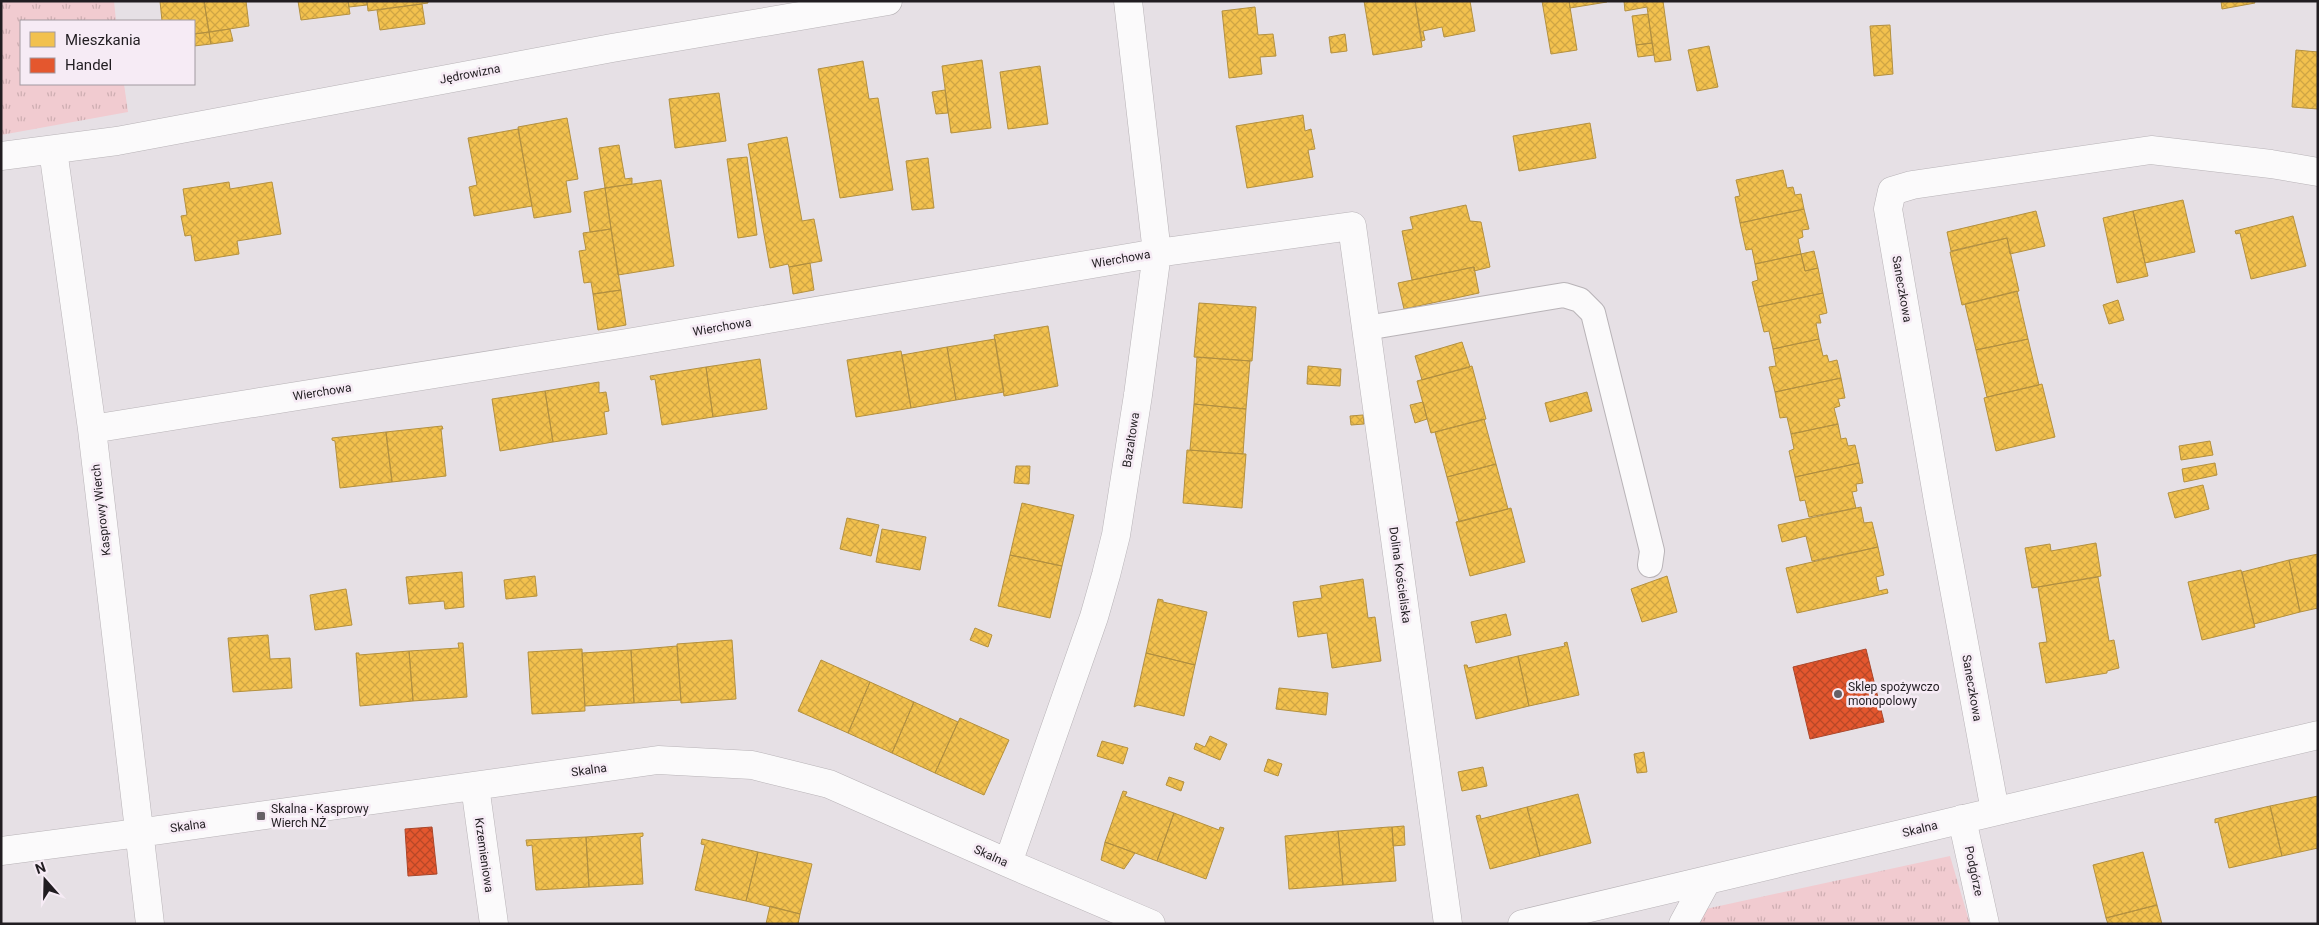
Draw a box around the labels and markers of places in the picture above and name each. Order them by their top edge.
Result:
place label: Sklep spożywczo monopolowy [1848,680,1940,708]
marker: Sklep spożywczo monopolowy [1832,688,1844,700]
place label: Skalna - Kasprowy Wierch NŻ [271,802,369,830]
marker: Skalna - Kasprowy Wierch NŻ [255,810,267,822]

